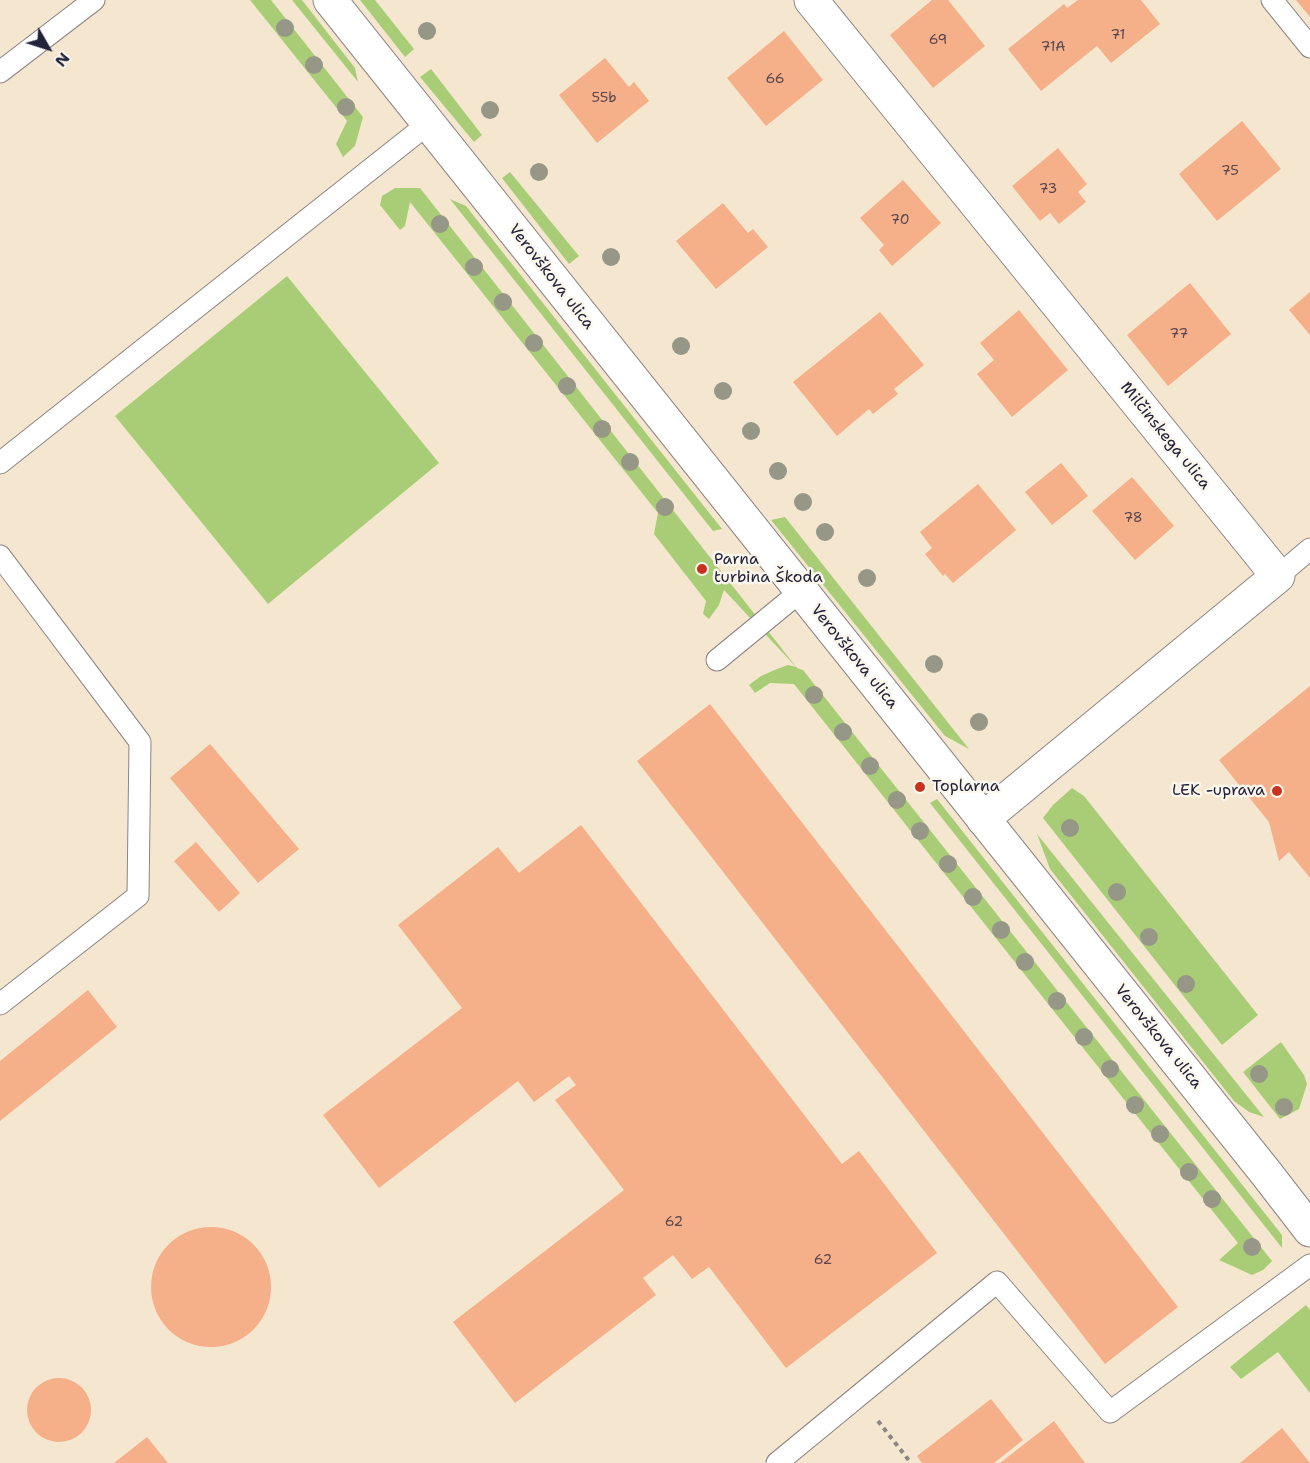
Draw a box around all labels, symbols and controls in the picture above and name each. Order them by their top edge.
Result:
north arrow [18,18,78,78]
house number: 71 [1111,27,1125,43]
house number: 69 [929,32,947,48]
house number: 71A [1041,39,1065,55]
text: N [50,48,75,71]
house number: 66 [765,71,785,87]
house number: 55b [592,90,616,106]
house number: 75 [1221,163,1239,179]
house number: 73 [1039,181,1057,197]
house number: 70 [890,212,910,228]
street label: Verovškova ulica [504,221,598,333]
house number: 77 [1170,326,1188,342]
street label: Milčinskega ulica [1116,378,1214,494]
house number: 78 [1123,510,1143,526]
place label: Parna turbina Škoda [714,550,823,588]
marker: Parna turbina Škoda [695,562,709,576]
street label: Verovškova ulica [806,601,902,713]
place label: Toplarna [932,777,1000,797]
marker: Toplarna [913,780,927,794]
place label: LEK -uprava [1172,781,1265,801]
marker: LEK -uprava [1270,784,1284,798]
street label: Verovškova ulica [1110,981,1206,1093]
house number: 62 [665,1214,683,1230]
house number: 62 [814,1252,832,1268]

